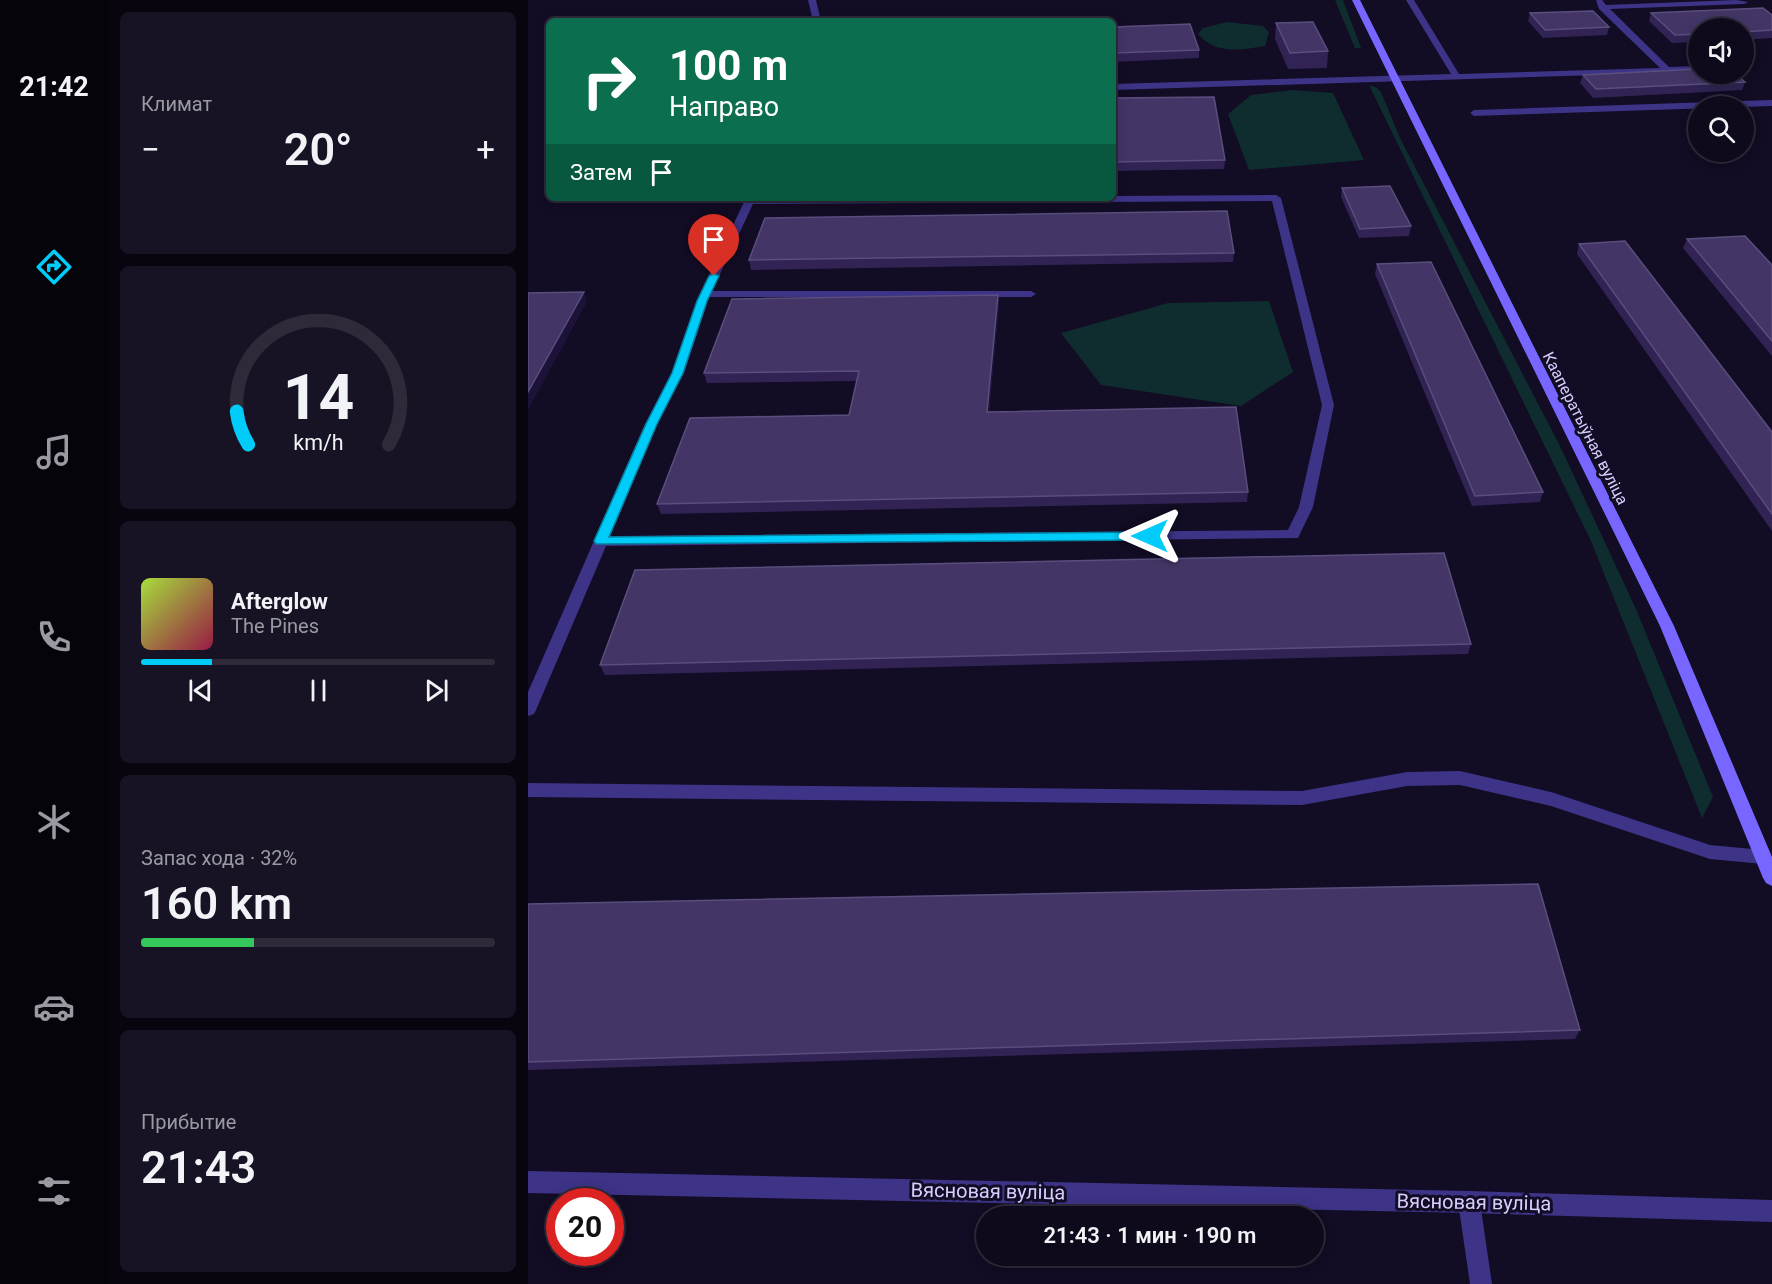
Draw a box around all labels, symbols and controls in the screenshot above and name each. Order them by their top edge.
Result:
map controls [1688,18,1754,162]
button: sound [1688,18,1754,84]
text: 100 m [669,41,788,90]
icon: right [570,42,648,120]
text: 21:42 [19,71,89,103]
text: Направо [669,91,779,123]
text: Климат [141,92,212,116]
button: search [1688,96,1754,162]
text: 20° [284,123,352,176]
text: − [141,130,160,169]
text: + [476,130,495,169]
icon: arrive [645,156,678,189]
text: Затем [570,160,633,185]
pin [688,214,739,276]
icon: arrive [697,223,730,256]
icon: directions [33,246,75,288]
street label: Кааператыўная вуліца [1539,349,1632,508]
text: 14 [282,361,354,434]
text: km/h [293,430,343,455]
icon: music [33,431,75,473]
position arrow [1118,504,1182,568]
text: Afterglow [231,589,328,614]
text: The Pines [231,614,319,638]
icon: phone [33,616,75,658]
icon: previous [184,674,217,707]
icon: pause [302,674,335,707]
icon: next [420,674,453,707]
icon: climate [33,801,75,843]
text: Запас хода · 32% [141,846,297,870]
text: 160 km [141,877,292,930]
icon: car [33,986,75,1028]
text: Прибытие [141,1110,236,1134]
text: 21:43 [141,1141,256,1194]
icon: filters [33,1170,75,1212]
street label: Вясновая вуліца [910,1178,1066,1204]
speed limit sign: 20 [546,1188,624,1266]
street label: Вясновая вуліца [1396,1189,1552,1215]
text: 21:43 · 1 мин · 190 m [1044,1223,1256,1248]

